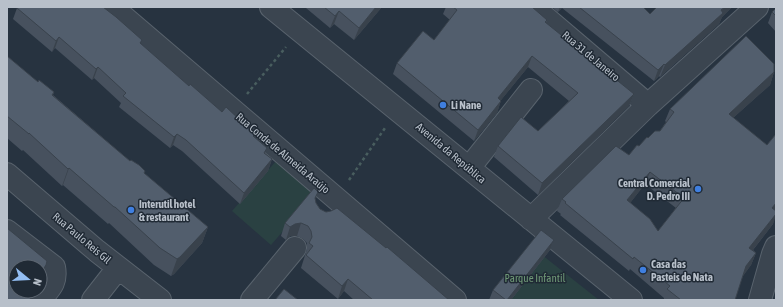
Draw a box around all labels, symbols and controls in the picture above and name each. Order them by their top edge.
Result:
street label: Rua 31 de Janeiro [560,29,622,83]
place label: Li Nane [451,99,481,111]
marker: Li Nane [438,100,448,110]
street label: Rua Conde de Almeida Araújo [234,110,332,196]
street label: Avenida da República [414,120,488,186]
place label: Central Comercial D. Pedro III [618,177,691,202]
marker: Central Comercial D. Pedro III [693,184,703,194]
place label: Interutil hotel & restaurant [139,198,196,223]
marker: Interutil hotel & restaurant [126,205,136,215]
street label: Rua Paulo Reis Gil [50,210,114,266]
place label: Casa das Pasteis de Nata [651,258,713,283]
north arrow [8,259,48,299]
marker: Casa das Pasteis de Nata [638,265,648,275]
park label: Parque Infantil [505,272,565,284]
text: N [31,277,44,287]

